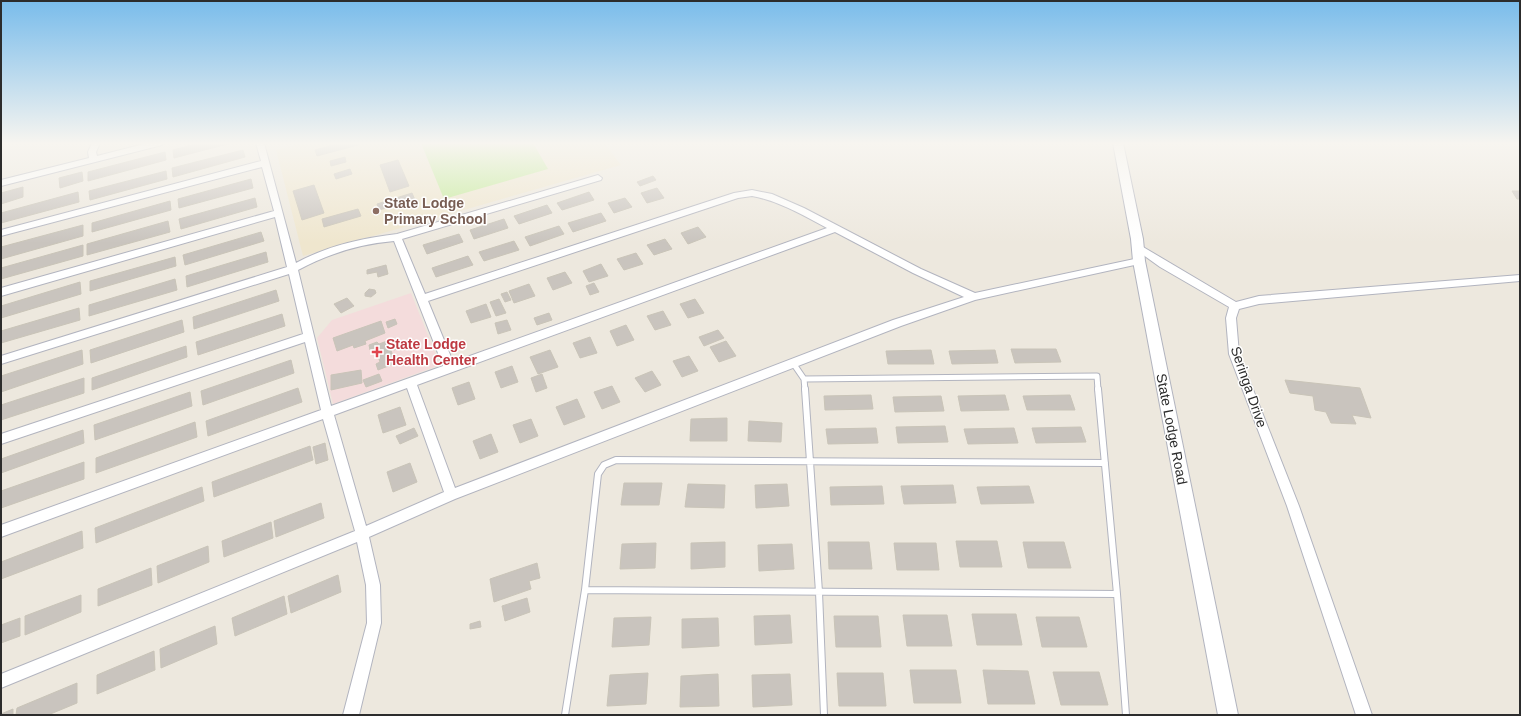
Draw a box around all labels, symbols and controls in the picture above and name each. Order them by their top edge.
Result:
place label: State Lodge Primary School [384,195,487,227]
marker: State Lodge Primary School [371,206,381,216]
place label: State Lodge Health Center [386,336,478,368]
street label: Seringa Drive [1228,344,1270,430]
marker: State Lodge Health Center [371,346,383,358]
street label: State Lodge Road [1153,372,1191,486]

